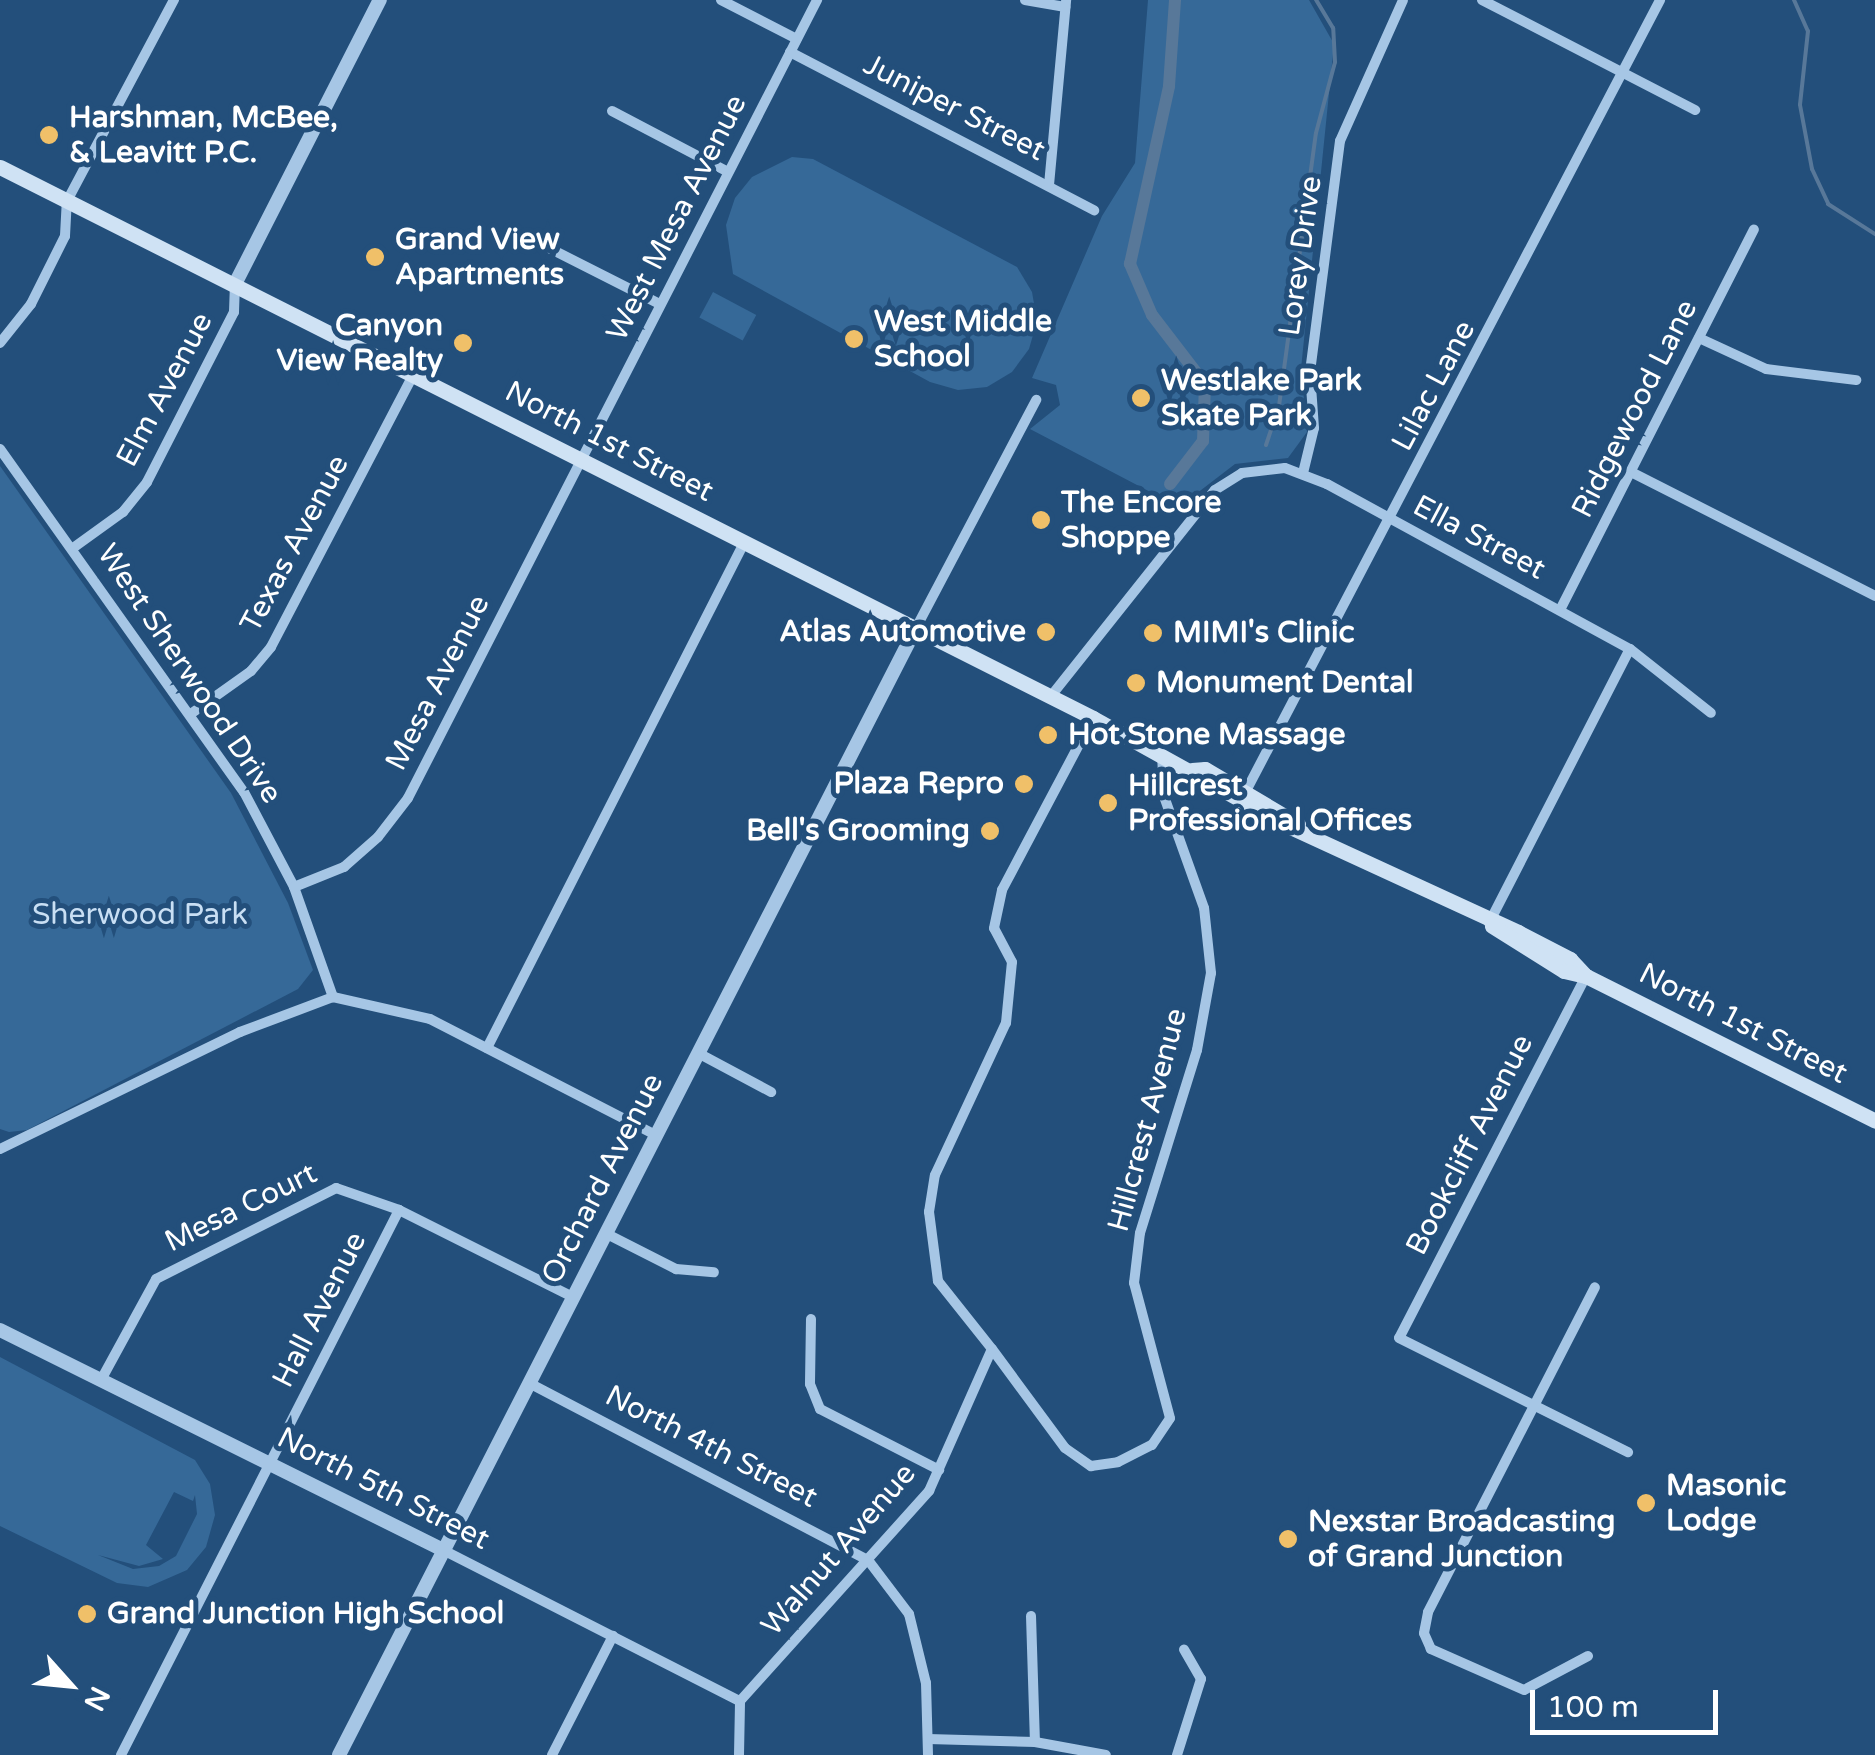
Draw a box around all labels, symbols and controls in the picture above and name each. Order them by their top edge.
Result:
street label: Juniper Street [857,47,1051,169]
street label: West Mesa Avenue [599,89,755,347]
place label: Harshman, McBee, & Leavitt P.C. [69,100,338,170]
marker: Harshman, McBee, & Leavitt P.C. [38,124,60,146]
street label: Lorey Drive [1272,174,1330,338]
place label: Grand View Apartments [395,222,564,292]
marker: Grand View Apartments [364,246,386,268]
street label: Ridgewood Lane [1565,294,1705,524]
place label: West Middle School [874,304,1052,374]
street label: Elm Avenue [109,307,221,473]
place label: Canyon View Realty [277,308,443,378]
street label: Lilac Lane [1385,315,1483,457]
marker: West Middle School [843,328,865,350]
marker: Canyon View Realty [452,332,474,354]
place label: Westlake Park Skate Park [1161,363,1362,434]
street label: North 1st Street [499,374,719,510]
marker: Westlake Park Skate Park [1130,387,1152,409]
street label: Texas Avenue [233,449,357,639]
place label: The Encore Shoppe [1061,485,1221,556]
street label: Ella Street [1407,488,1551,588]
marker: The Encore Shoppe [1030,509,1052,531]
street label: West Sherwood Drive [89,537,289,811]
street label: Mesa Avenue [378,589,498,777]
place label: Atlas Automotive [779,614,1026,650]
place label: MIMI's Clinic [1173,615,1354,651]
marker: Atlas Automotive [1035,621,1057,643]
marker: MIMI's Clinic [1142,622,1164,644]
place label: Monument Dental [1156,665,1414,701]
marker: Monument Dental [1125,672,1147,694]
place label: Hot Stone Massage [1068,717,1345,753]
marker: Hot Stone Massage [1037,724,1059,746]
place label: Plaza Repro [834,766,1004,802]
place label: Hillcrest Professional Offices [1128,768,1412,838]
marker: Plaza Repro [1013,773,1035,795]
marker: Hillcrest Professional Offices [1097,792,1119,814]
place label: Bell's Grooming [746,813,970,849]
marker: Bell's Grooming [979,820,1001,842]
park label: Sherwood Park [32,897,248,933]
street label: North 1st Street [1633,956,1853,1092]
street label: Hillcrest Avenue [1101,1004,1195,1236]
street label: Bookcliff Avenue [1399,1029,1541,1261]
street label: Orchard Avenue [534,1068,672,1290]
street label: Mesa Court [159,1156,323,1260]
street label: Hall Avenue [265,1226,375,1394]
street label: North 4th Street [599,1378,823,1516]
street label: North 5th Street [271,1420,495,1558]
street label: Walnut Avenue [754,1456,924,1644]
place label: Masonic Lodge [1666,1468,1786,1538]
marker: Masonic Lodge [1635,1492,1657,1514]
place label: Nexstar Broadcasting of Grand Junction [1308,1504,1615,1574]
marker: Nexstar Broadcasting of Grand Junction [1277,1528,1299,1550]
place label: Grand Junction High School [107,1596,504,1632]
marker: Grand Junction High School [76,1603,98,1625]
north arrow [20,1635,120,1735]
scale bar [1535,1670,1722,1732]
text: N [76,1681,117,1716]
text: 100 m [1547,1689,1639,1726]

